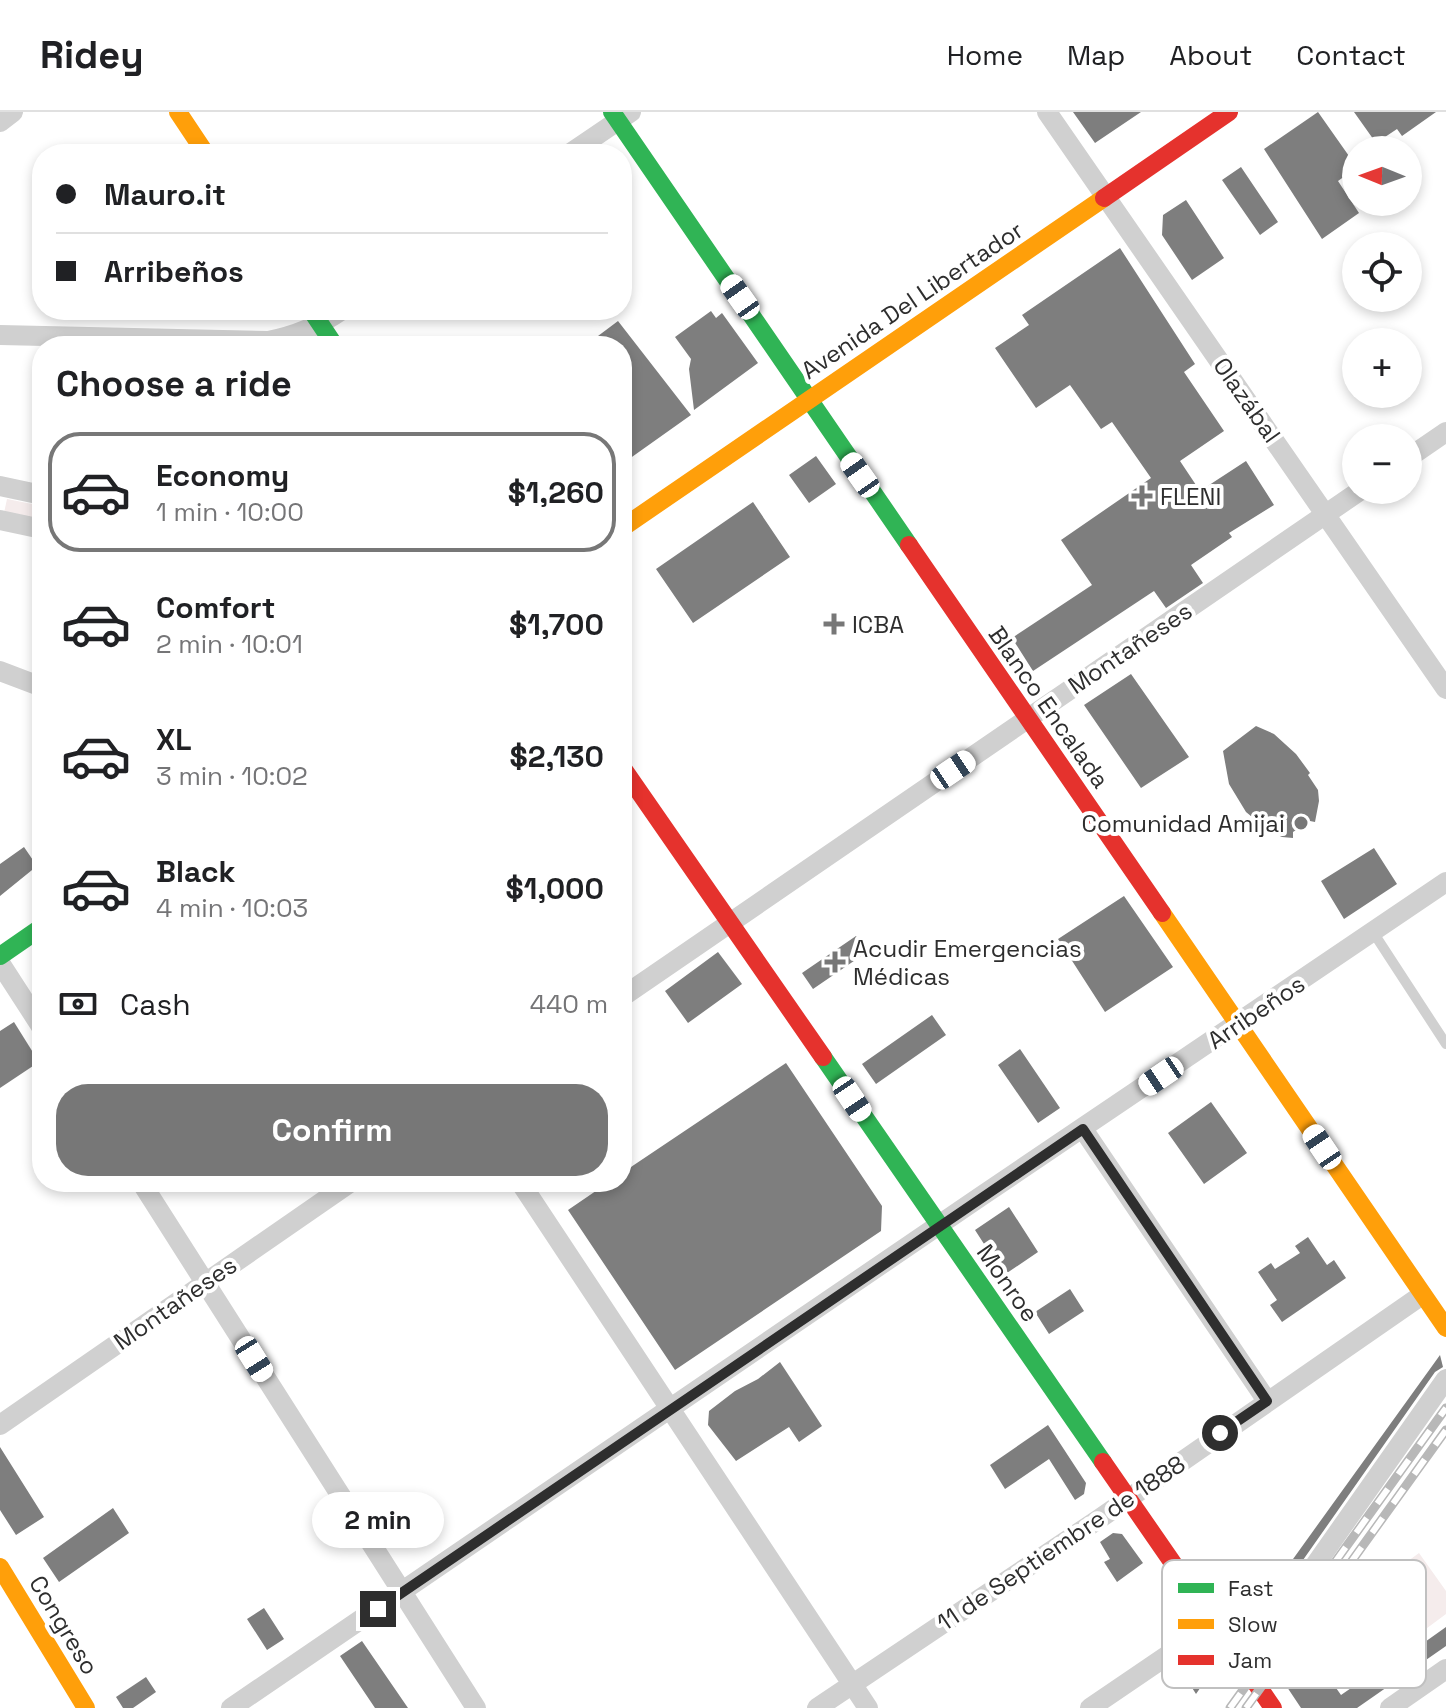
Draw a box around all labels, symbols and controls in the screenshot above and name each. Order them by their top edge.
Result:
text: Ridey [40,31,144,79]
text: Home [947,37,1023,73]
text: Map [1067,37,1125,73]
text: About [1169,37,1252,73]
text: Contact [1296,37,1406,73]
north arrow [1342,136,1422,216]
map controls [1342,136,1422,504]
text: Mauro.it [104,175,226,214]
street label: Avenida Del Libertador [795,214,1029,386]
button: locate [1342,232,1422,312]
text: Arribeños [104,252,244,291]
car [716,270,764,324]
button: + [1342,328,1422,408]
street label: Olazábal [1206,351,1288,449]
text: Choose a ride [56,361,292,407]
button: − [1342,424,1422,504]
car [836,448,884,502]
icon: car [60,456,132,528]
text: Economy [156,456,289,495]
text: $1,260 [508,473,604,512]
place label: FLENI [1160,481,1221,512]
marker: FLENI [1131,485,1153,507]
text: 1 min · 10:00 [156,495,304,529]
icon: car [60,588,132,660]
text: Comfort [156,588,275,627]
street label: Montañeses [1062,595,1198,701]
text: $1,700 [509,605,604,644]
place label: ICBA [852,609,904,640]
marker: ICBA [823,613,845,635]
street label: Blanco Encalada [982,620,1116,794]
text: 2 min · 10:01 [156,627,303,661]
icon: car [60,720,132,792]
text: XL [156,720,192,759]
text: $2,130 [510,737,604,776]
car [926,747,980,793]
text: 3 min · 10:02 [156,759,308,793]
place label: Comunidad Amijai [1082,808,1285,839]
marker: Comunidad Amijai [1292,814,1310,832]
icon: car [60,852,132,924]
text: Black [156,852,235,891]
text: $1,000 [505,869,604,908]
text: 4 min · 10:03 [156,891,308,925]
place label: Acudir Emergencias Médicas [853,933,1082,992]
marker: Acudir Emergencias Médicas [824,951,846,973]
street label: Arribeños [1201,968,1311,1056]
icon: cash [56,982,100,1026]
text: Cash [120,985,191,1024]
text: 440 m [530,987,608,1021]
car [1134,1053,1188,1099]
car [829,1072,875,1126]
button: Confirm [56,1084,608,1176]
car [1299,1120,1345,1174]
street label: Monroe [970,1238,1046,1328]
street label: Montañeses [107,1249,243,1357]
car [231,1332,277,1386]
route start [1202,1415,1238,1451]
street label: 11 de Septiembre de 1888 [931,1448,1191,1638]
callout: 2 min [312,1493,444,1549]
text: 2 min [344,1503,412,1537]
legend [1162,1560,1426,1688]
street label: Congreso [22,1570,106,1680]
text: Fast [1228,1574,1274,1602]
route end [360,1591,396,1627]
text: Slow [1228,1610,1278,1638]
text: Jam [1228,1646,1272,1674]

